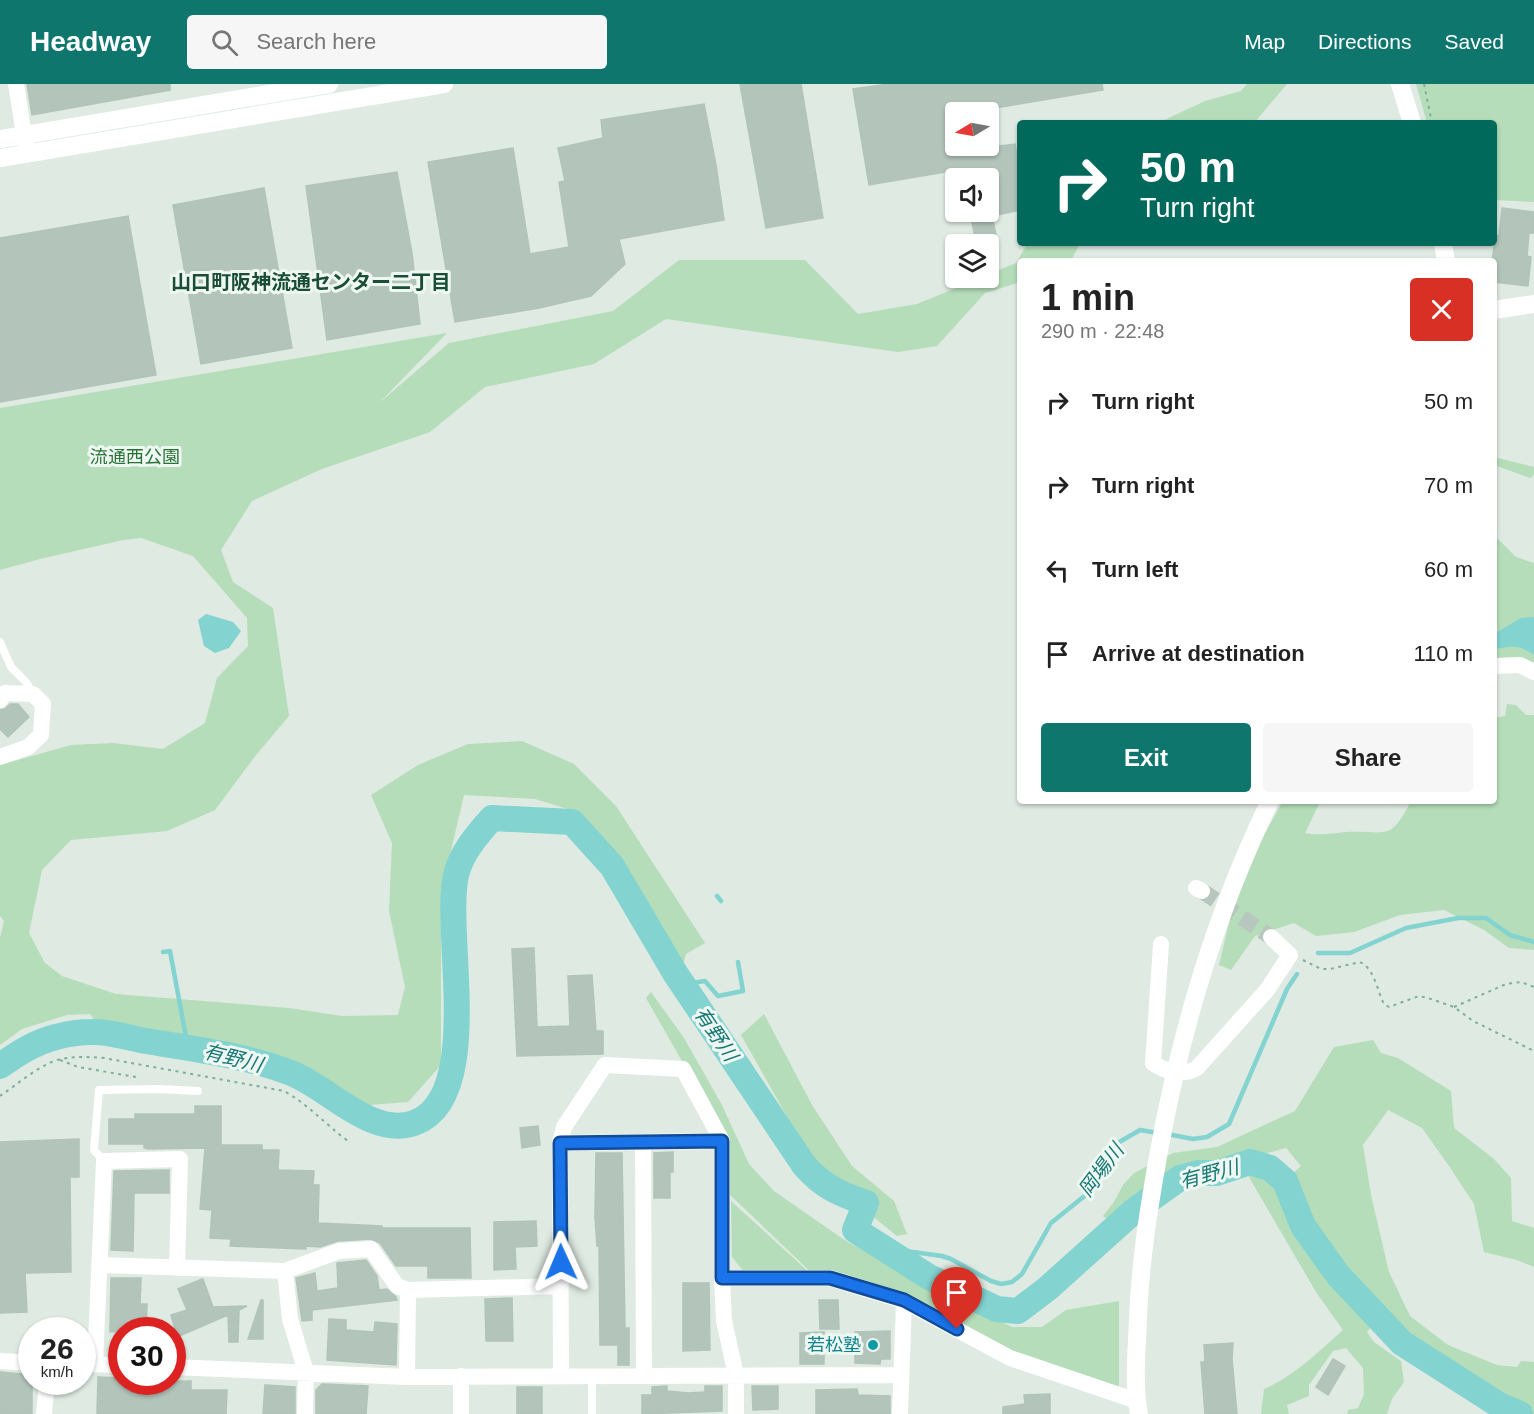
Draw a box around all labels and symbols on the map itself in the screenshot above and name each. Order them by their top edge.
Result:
north arrow [945,102,999,156]
district label: 山口町阪神流通センター二丁目 [171,271,451,293]
park label: 流通西公園 [90,447,180,467]
water label: 有野川 [690,1003,743,1067]
water label: 有野川 [201,1040,267,1076]
water label: 岡場川 [1074,1138,1129,1201]
water label: 有野川 [1177,1155,1243,1192]
position arrow [529,1230,593,1294]
pin [931,1267,982,1329]
speed limit sign: 30 [108,1317,186,1395]
place label: 若松塾 [807,1335,861,1355]
marker: 若松塾 [866,1338,880,1352]

